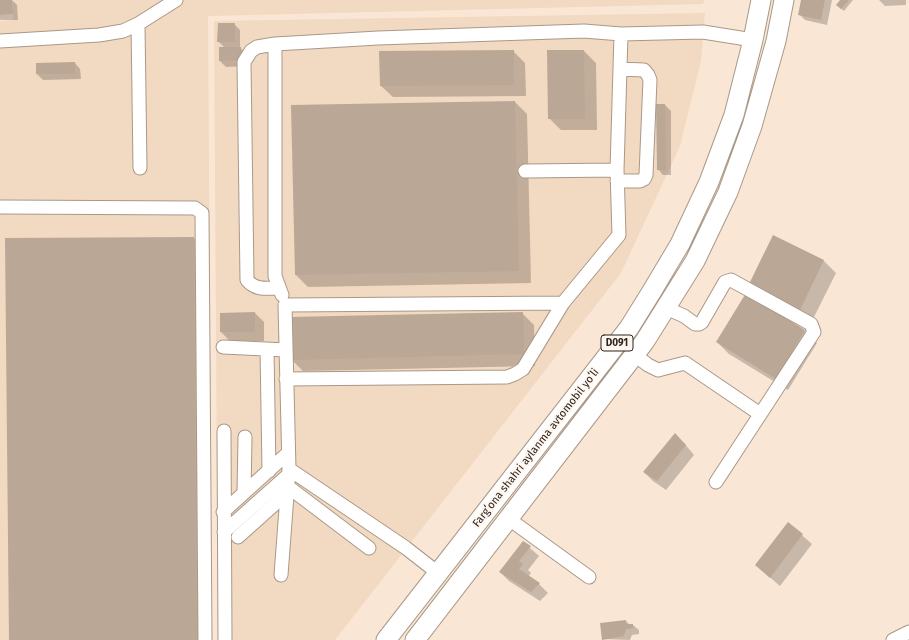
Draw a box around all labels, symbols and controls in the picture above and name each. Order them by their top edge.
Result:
road number: D091 [601,335,633,351]
street label: Fargʻona shahri aylanma avtomobil yoʻli [470,366,602,530]

